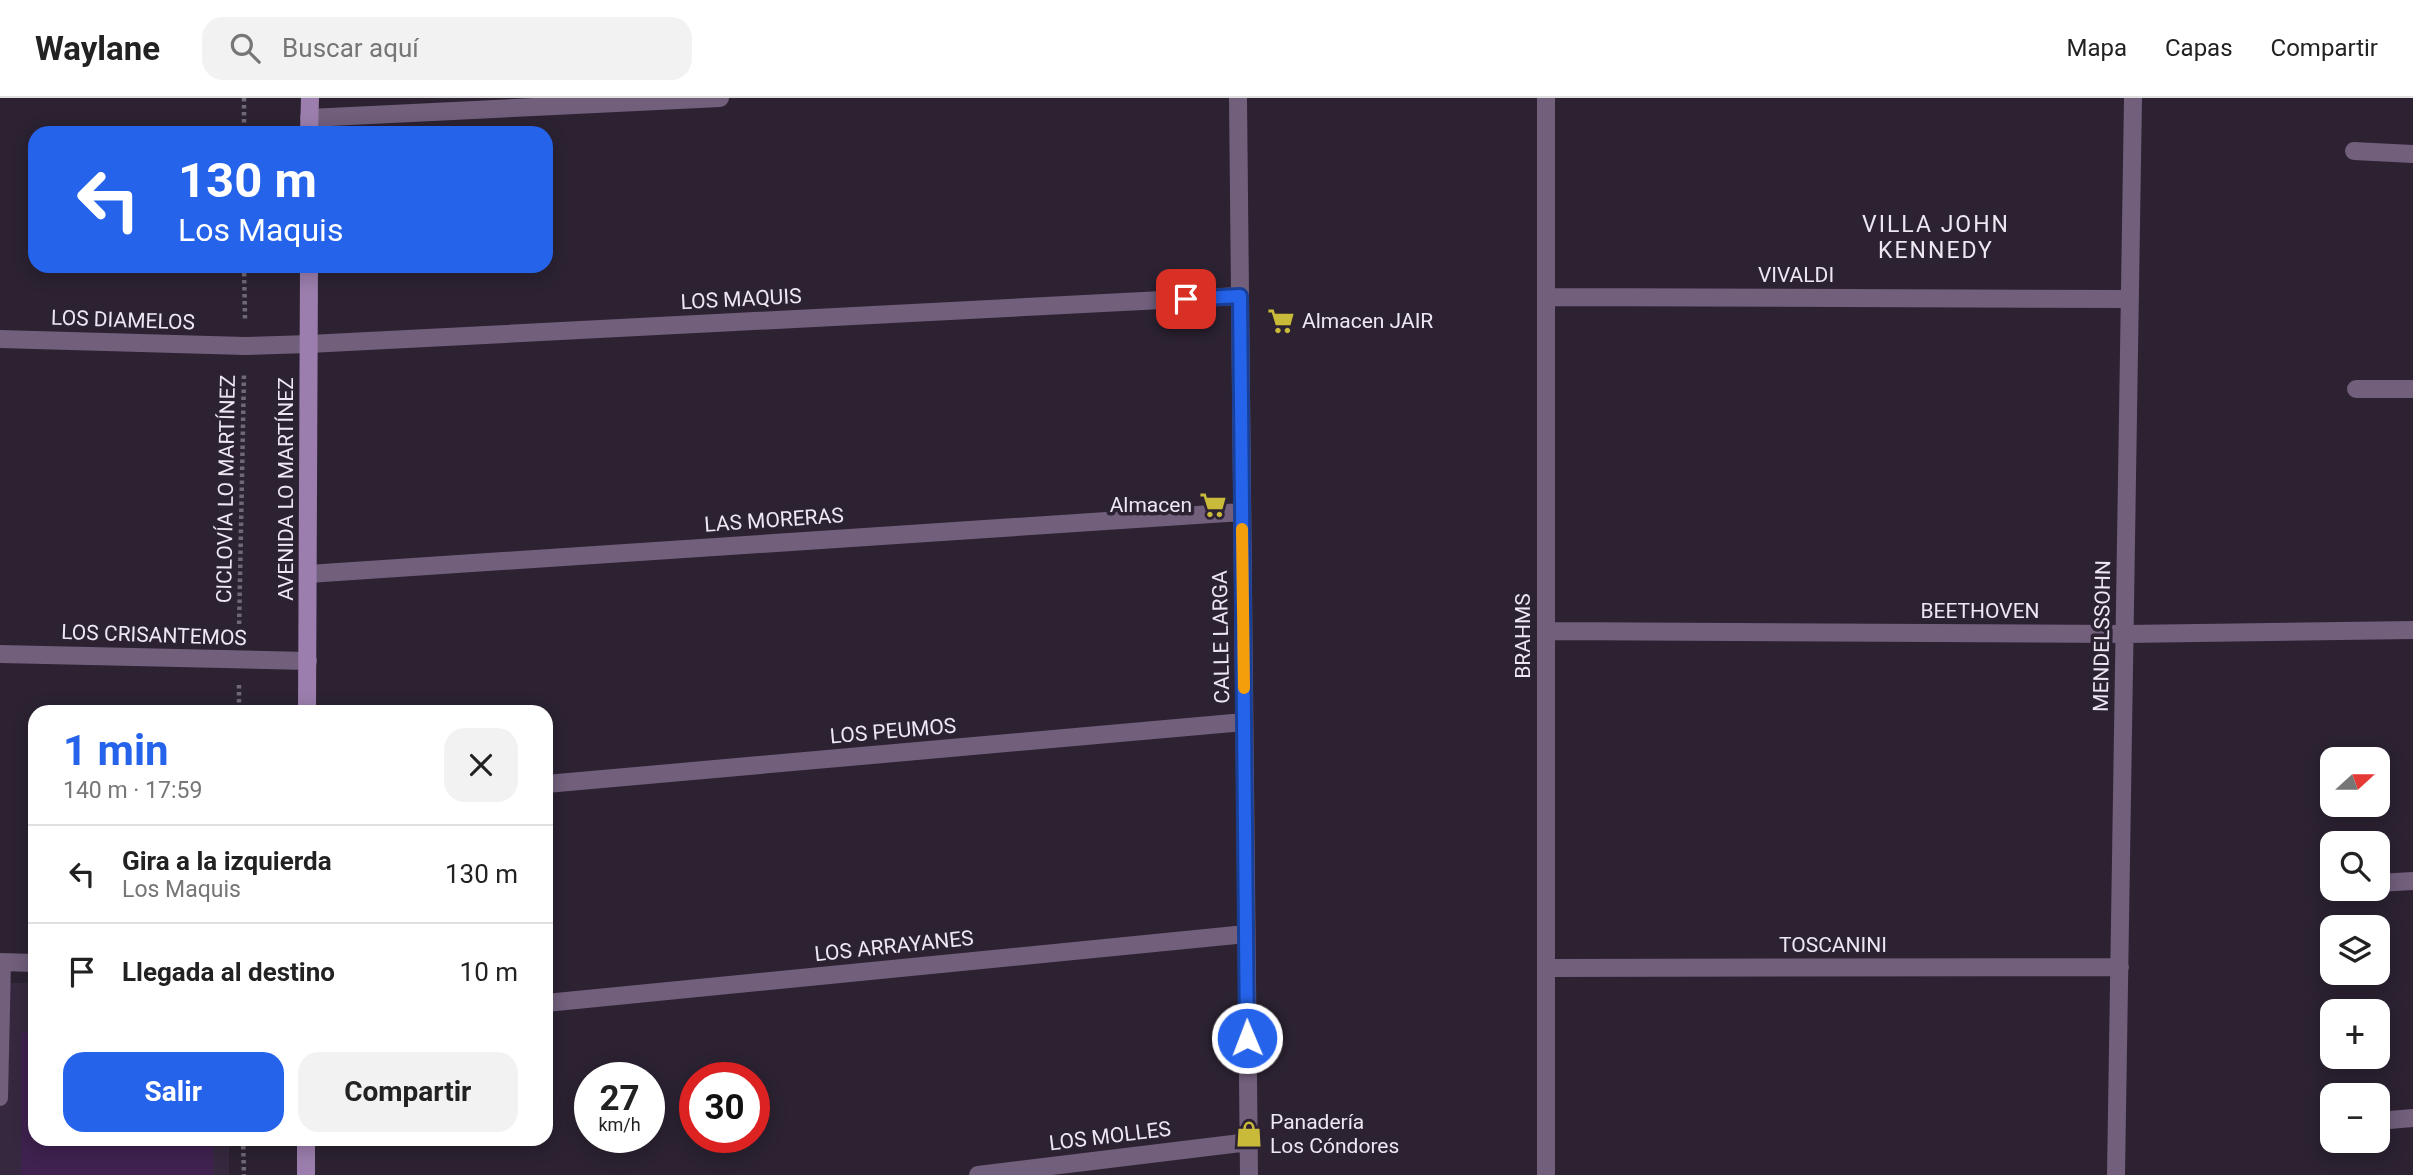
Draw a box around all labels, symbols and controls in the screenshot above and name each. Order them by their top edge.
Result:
search box [202,17,692,80]
text: Waylane [35,29,160,68]
icon: search [226,29,264,67]
text: Buscar aquí [282,33,419,63]
text: Mapa [2066,34,2127,62]
text: Capas [2165,34,2233,62]
text: Compartir [2271,34,2378,62]
text: 130 m [178,152,317,209]
icon: left [63,154,154,245]
text: Los Maquis [178,211,343,249]
district label: VILLA JOHN KENNEDY [1862,211,2010,264]
street label: VIVALDI [1758,263,1834,287]
pin [1156,269,1216,329]
icon: arrive [1167,280,1205,318]
street label: LOS MAQUIS [680,284,802,314]
street label: LOS DIAMELOS [51,305,195,335]
supermarket icon: Almacen JAIR [1266,306,1296,336]
place label: Almacen JAIR [1302,309,1433,333]
street label: CICLOVÍA LO MARTÍNEZ [212,375,240,603]
street label: AVENIDA LO MARTÍNEZ [274,377,298,601]
supermarket icon: Almacen [1198,490,1228,520]
place label: Almacen [1110,493,1192,517]
street label: LAS MORERAS [704,503,844,537]
street label: MENDELSSOHN [2089,560,2115,712]
street label: CALLE LARGA [1208,570,1234,704]
street label: BRAHMS [1511,593,1535,679]
street label: BEETHOVEN [1920,599,2040,623]
street label: LOS CRISANTEMOS [61,620,247,650]
street label: LOS PEUMOS [829,714,957,748]
text: 1 min [63,726,169,775]
button: close [444,728,518,802]
north arrow [2320,747,2390,817]
map controls [2320,747,2390,1153]
text: 140 m · 17:59 [63,777,202,804]
button: search [2320,831,2390,901]
text: Gira a la izquierda [122,846,332,876]
icon: left [63,855,101,893]
text: 130 m [445,859,518,889]
text: Los Maquis [122,876,241,903]
button: layers [2320,915,2390,985]
street label: LOS ARRAYANES [813,926,975,966]
street label: TOSCANINI [1779,933,1887,957]
icon: arrive [63,953,101,991]
text: Llegada al destino [122,957,335,987]
text: 10 m [460,957,518,987]
button: + [2320,999,2390,1069]
position arrow [1210,1001,1284,1075]
button: Salir [63,1052,284,1132]
button: Compartir [298,1052,518,1132]
speed limit sign: 30 [679,1062,770,1153]
text: 27 [599,1078,640,1119]
button: − [2320,1083,2390,1153]
place label: Panadería Los Cóndores [1270,1110,1399,1158]
text: km/h [598,1114,641,1135]
street label: LOS MOLLES [1048,1117,1172,1155]
shop icon: Panadería Los Cóndores [1234,1119,1264,1149]

